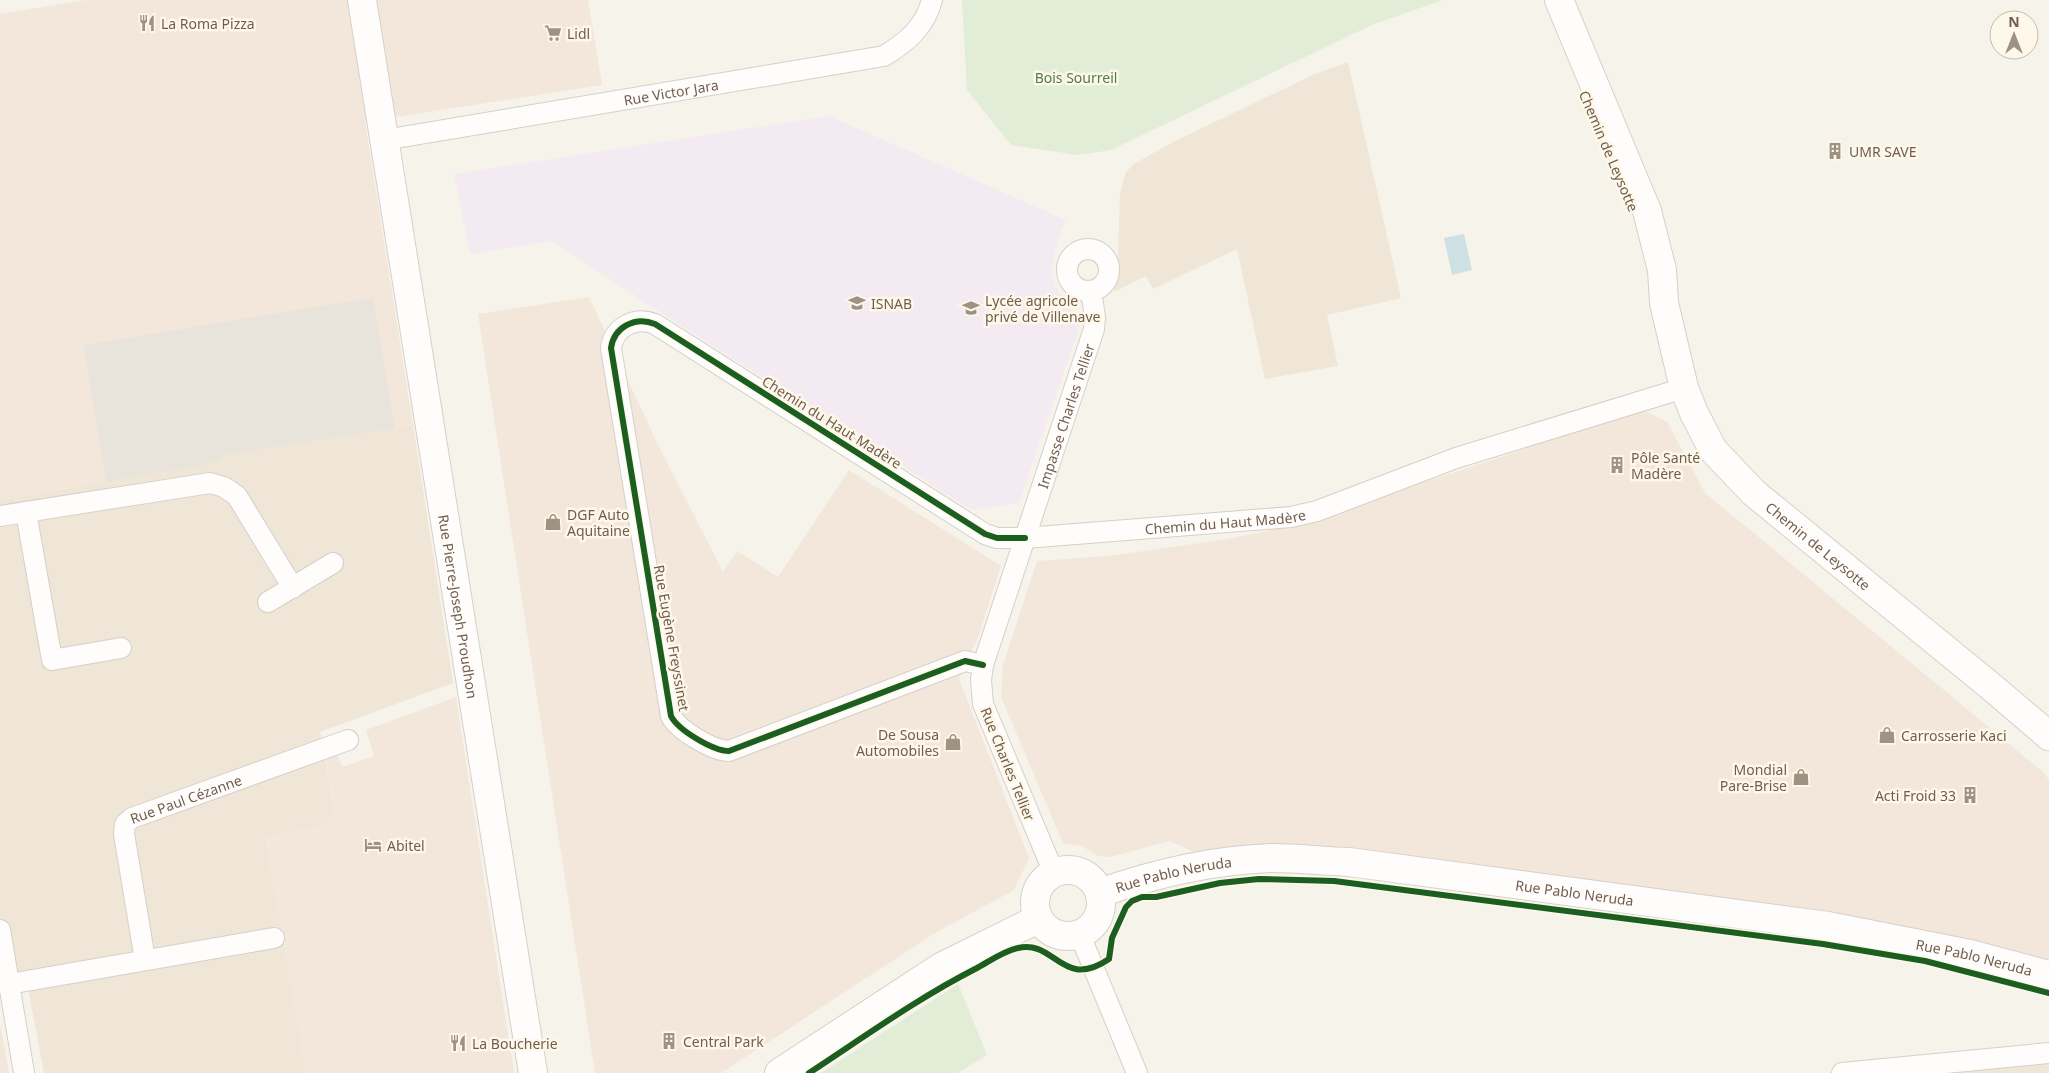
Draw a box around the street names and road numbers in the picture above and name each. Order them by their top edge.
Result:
street label: Rue Victor Jara [622,74,720,109]
street label: Chemin de Leysotte [1575,88,1643,215]
street label: Impasse Charles Tellier [1033,341,1098,491]
street label: Chemin du Haut Madère [759,371,906,473]
street label: Chemin de Leysotte [1762,497,1875,594]
street label: Chemin du Haut Madère [1144,504,1308,538]
street label: Rue Pierre-Joseph Proudhon [435,513,483,700]
street label: Rue Eugène Freyssinet [650,563,694,713]
street label: Rue Charles Tellier [977,704,1040,824]
street label: Rue Paul Cézanne [127,770,244,828]
street label: Rue Pablo Neruda [1113,852,1233,897]
street label: Rue Pablo Neruda [1514,875,1635,909]
street label: Rue Pablo Neruda [1914,934,2035,980]

